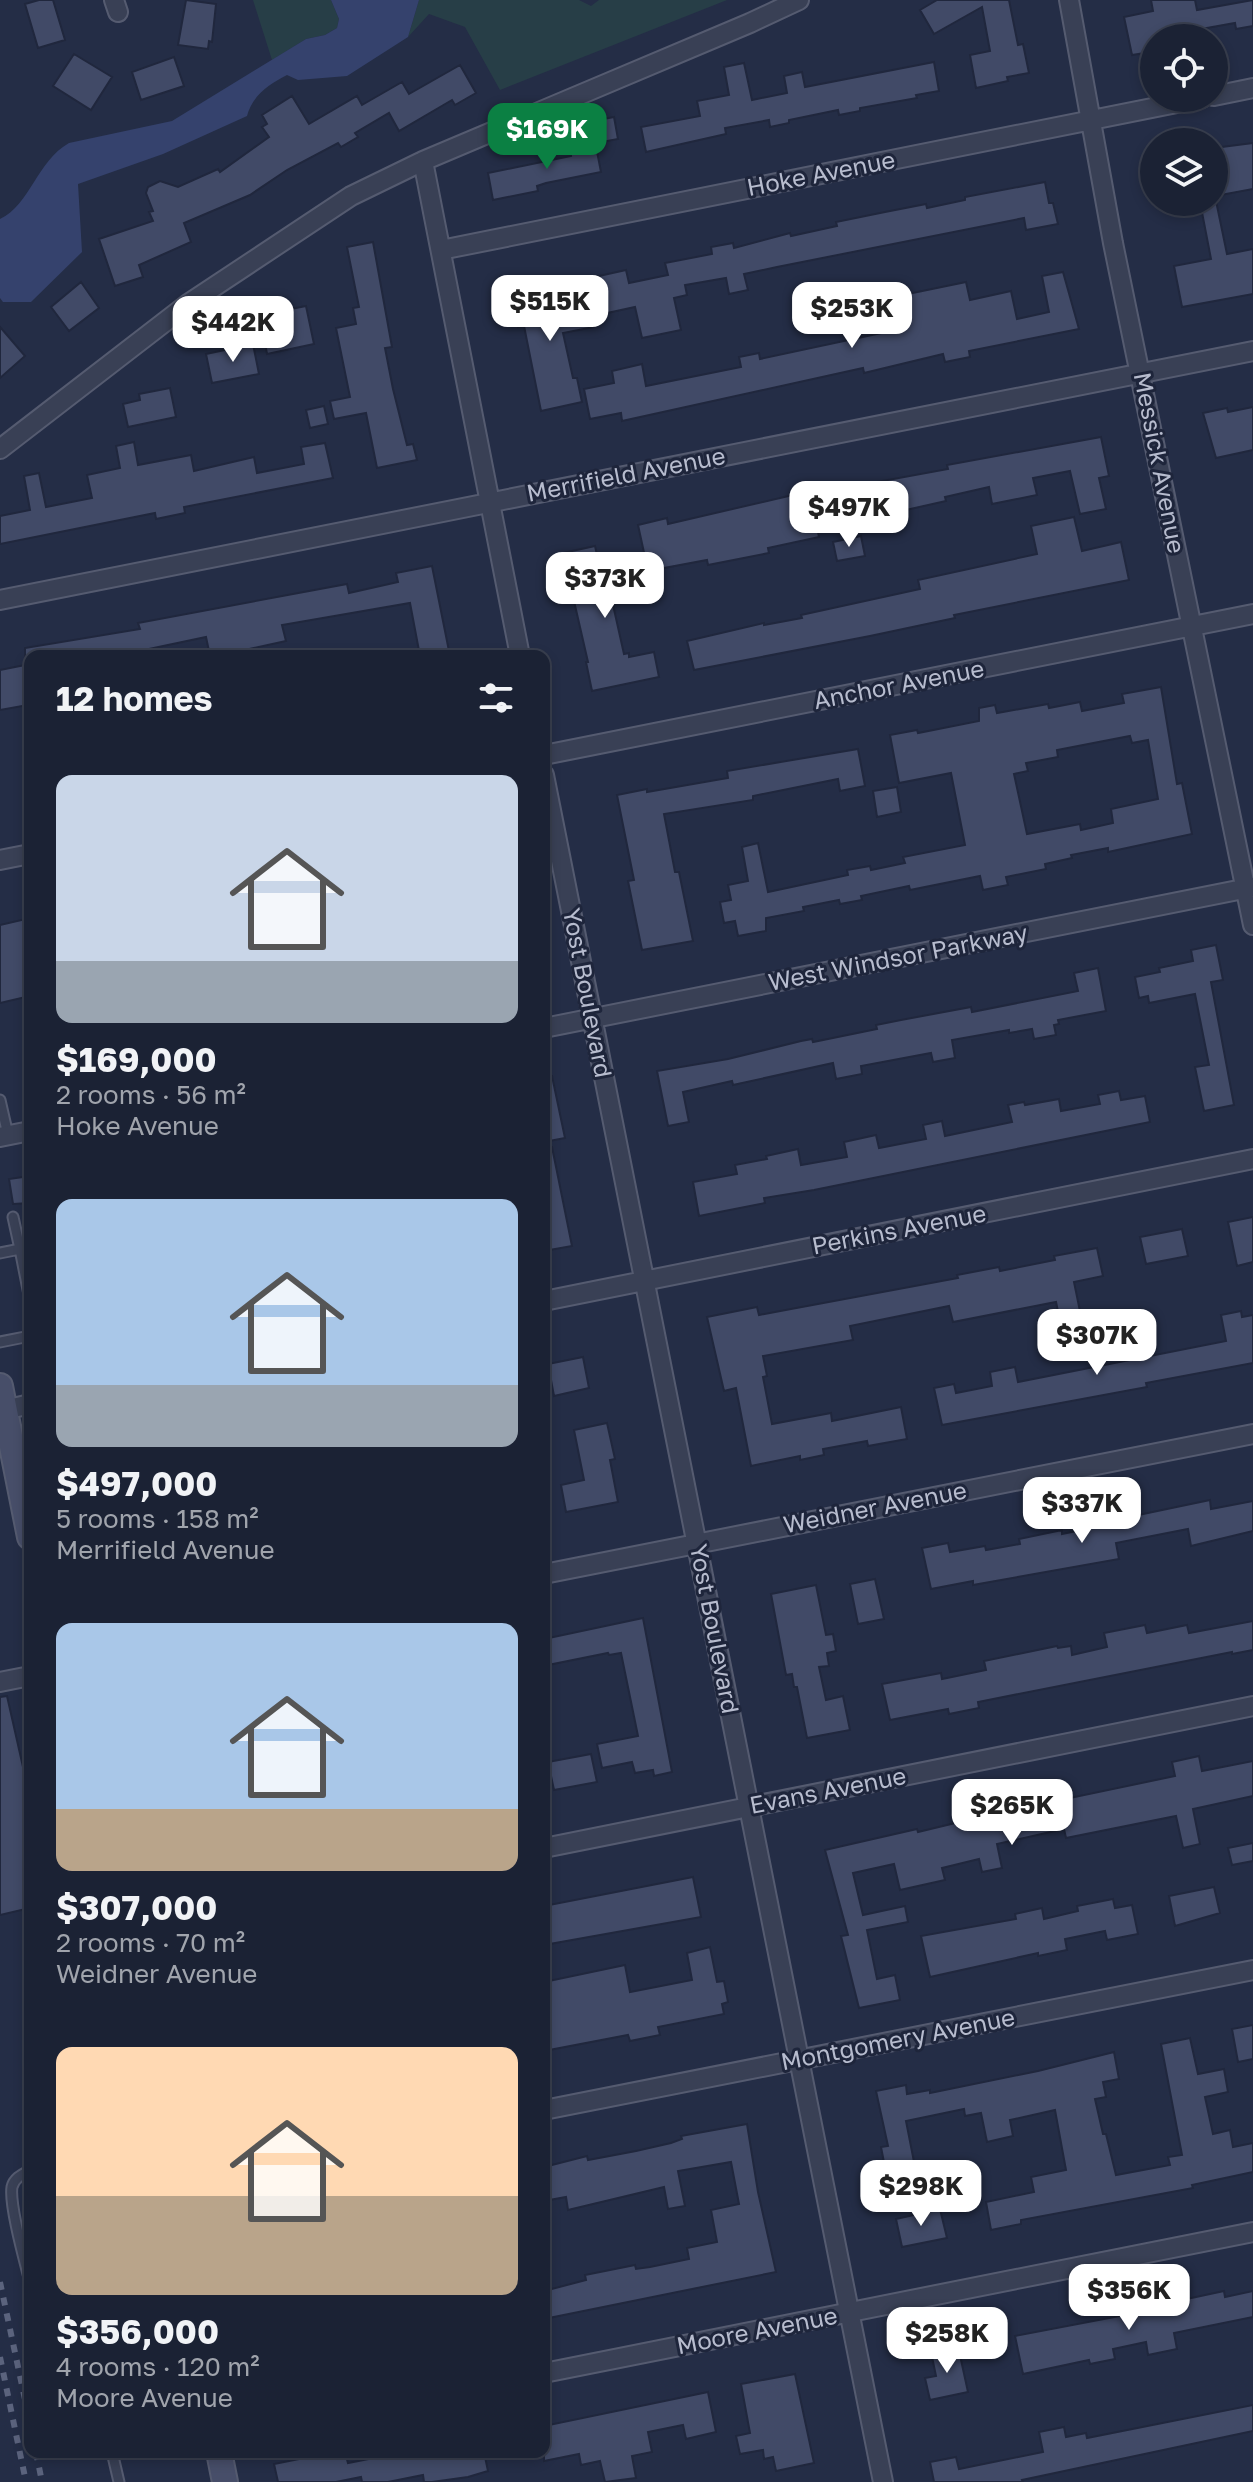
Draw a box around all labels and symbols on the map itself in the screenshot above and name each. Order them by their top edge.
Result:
pin: $169K [491,103,603,171]
street label: Hoke Avenue [744,144,897,201]
pin: $515K [494,275,606,343]
pin: $253K [796,282,908,350]
pin: $442K [177,296,289,364]
street label: Messick Avenue [1129,370,1192,556]
street label: Merrifield Avenue [524,440,728,507]
pin: $497K [793,481,905,549]
pin: $373K [549,552,661,620]
street label: Anchor Avenue [811,653,986,714]
street label: Yost Boulevard [558,905,619,1080]
street label: West Windsor Parkway [766,917,1030,996]
street label: Perkins Avenue [809,1197,988,1260]
pin: $307K [1041,1309,1153,1377]
street label: Weidner Avenue [781,1475,969,1539]
pin: $337K [1026,1477,1138,1545]
street label: Yost Boulevard [685,1541,746,1716]
street label: Evans Avenue [747,1760,908,1819]
pin: $265K [956,1779,1068,1847]
street label: Montgomery Avenue [778,2002,1017,2075]
pin: $298K [865,2160,977,2228]
pin: $356K [1073,2264,1185,2332]
street label: Moore Avenue [674,2300,840,2359]
pin: $258K [891,2307,1003,2375]

